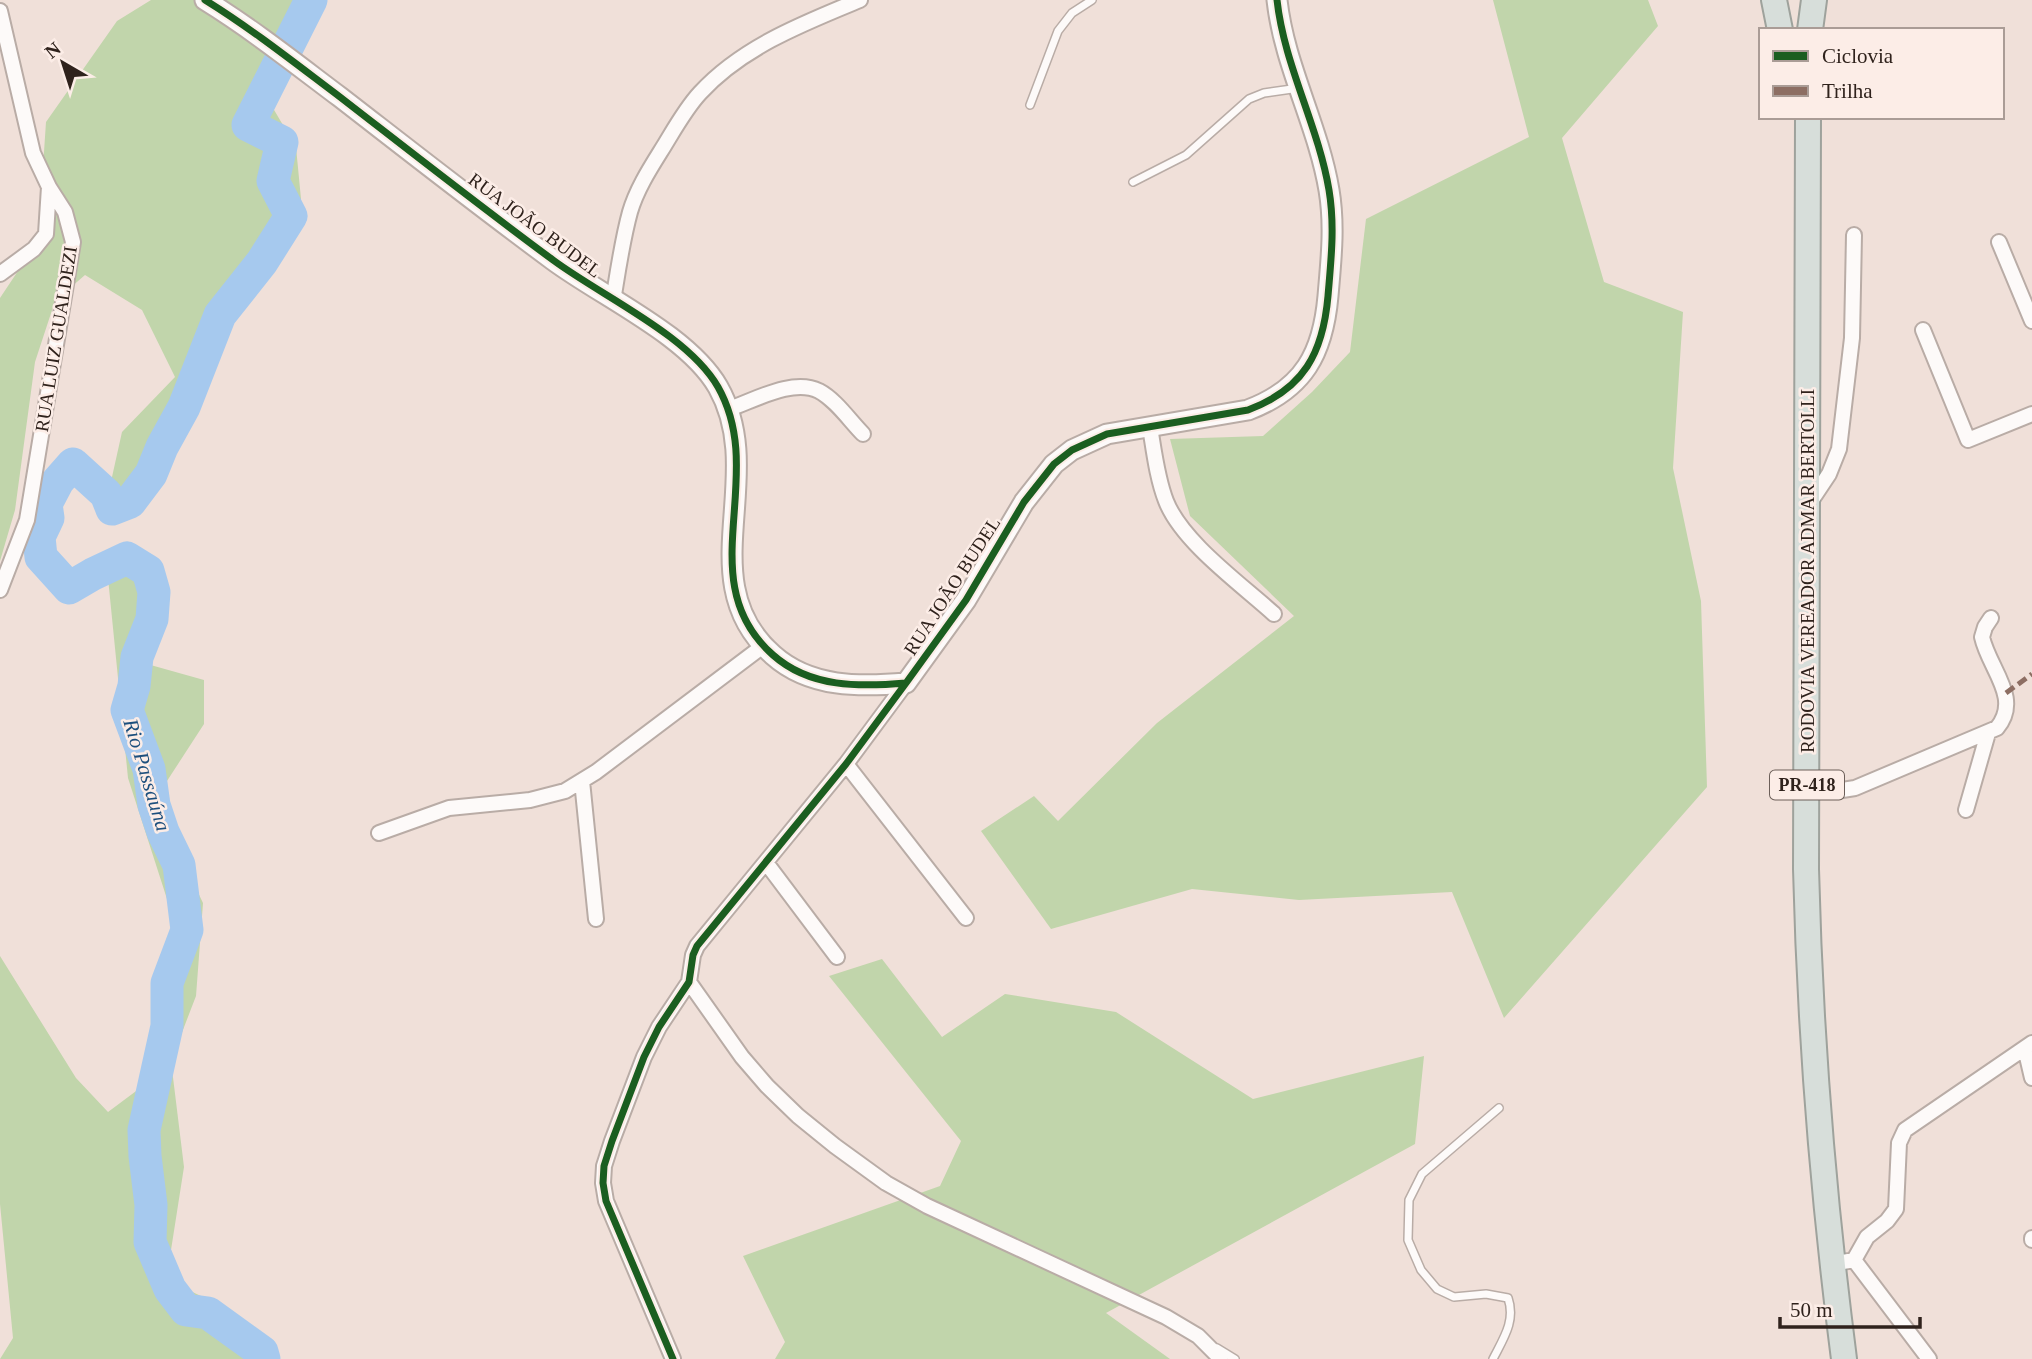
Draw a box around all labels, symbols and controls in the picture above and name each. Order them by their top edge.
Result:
north arrow [28,28,98,98]
legend [1759,28,2004,119]
text: N [41,38,65,63]
text: Ciclovia [1822,44,1894,68]
text: Trilha [1822,79,1873,103]
street label: RUA JOÃO BUDEL [465,168,605,282]
street label: RUA LUIZ GUALDEZI [31,245,81,433]
street label: RODOVIA VEREADOR ADMAR BERTOLLI [1797,389,1818,753]
street label: RUA JOÃO BUDEL [899,513,1005,659]
water label: Rio Passaúna [118,715,175,834]
road number: PR-418 [1770,770,1844,800]
scale bar [1780,1286,1920,1330]
text: 50 m [1790,1298,1833,1322]

